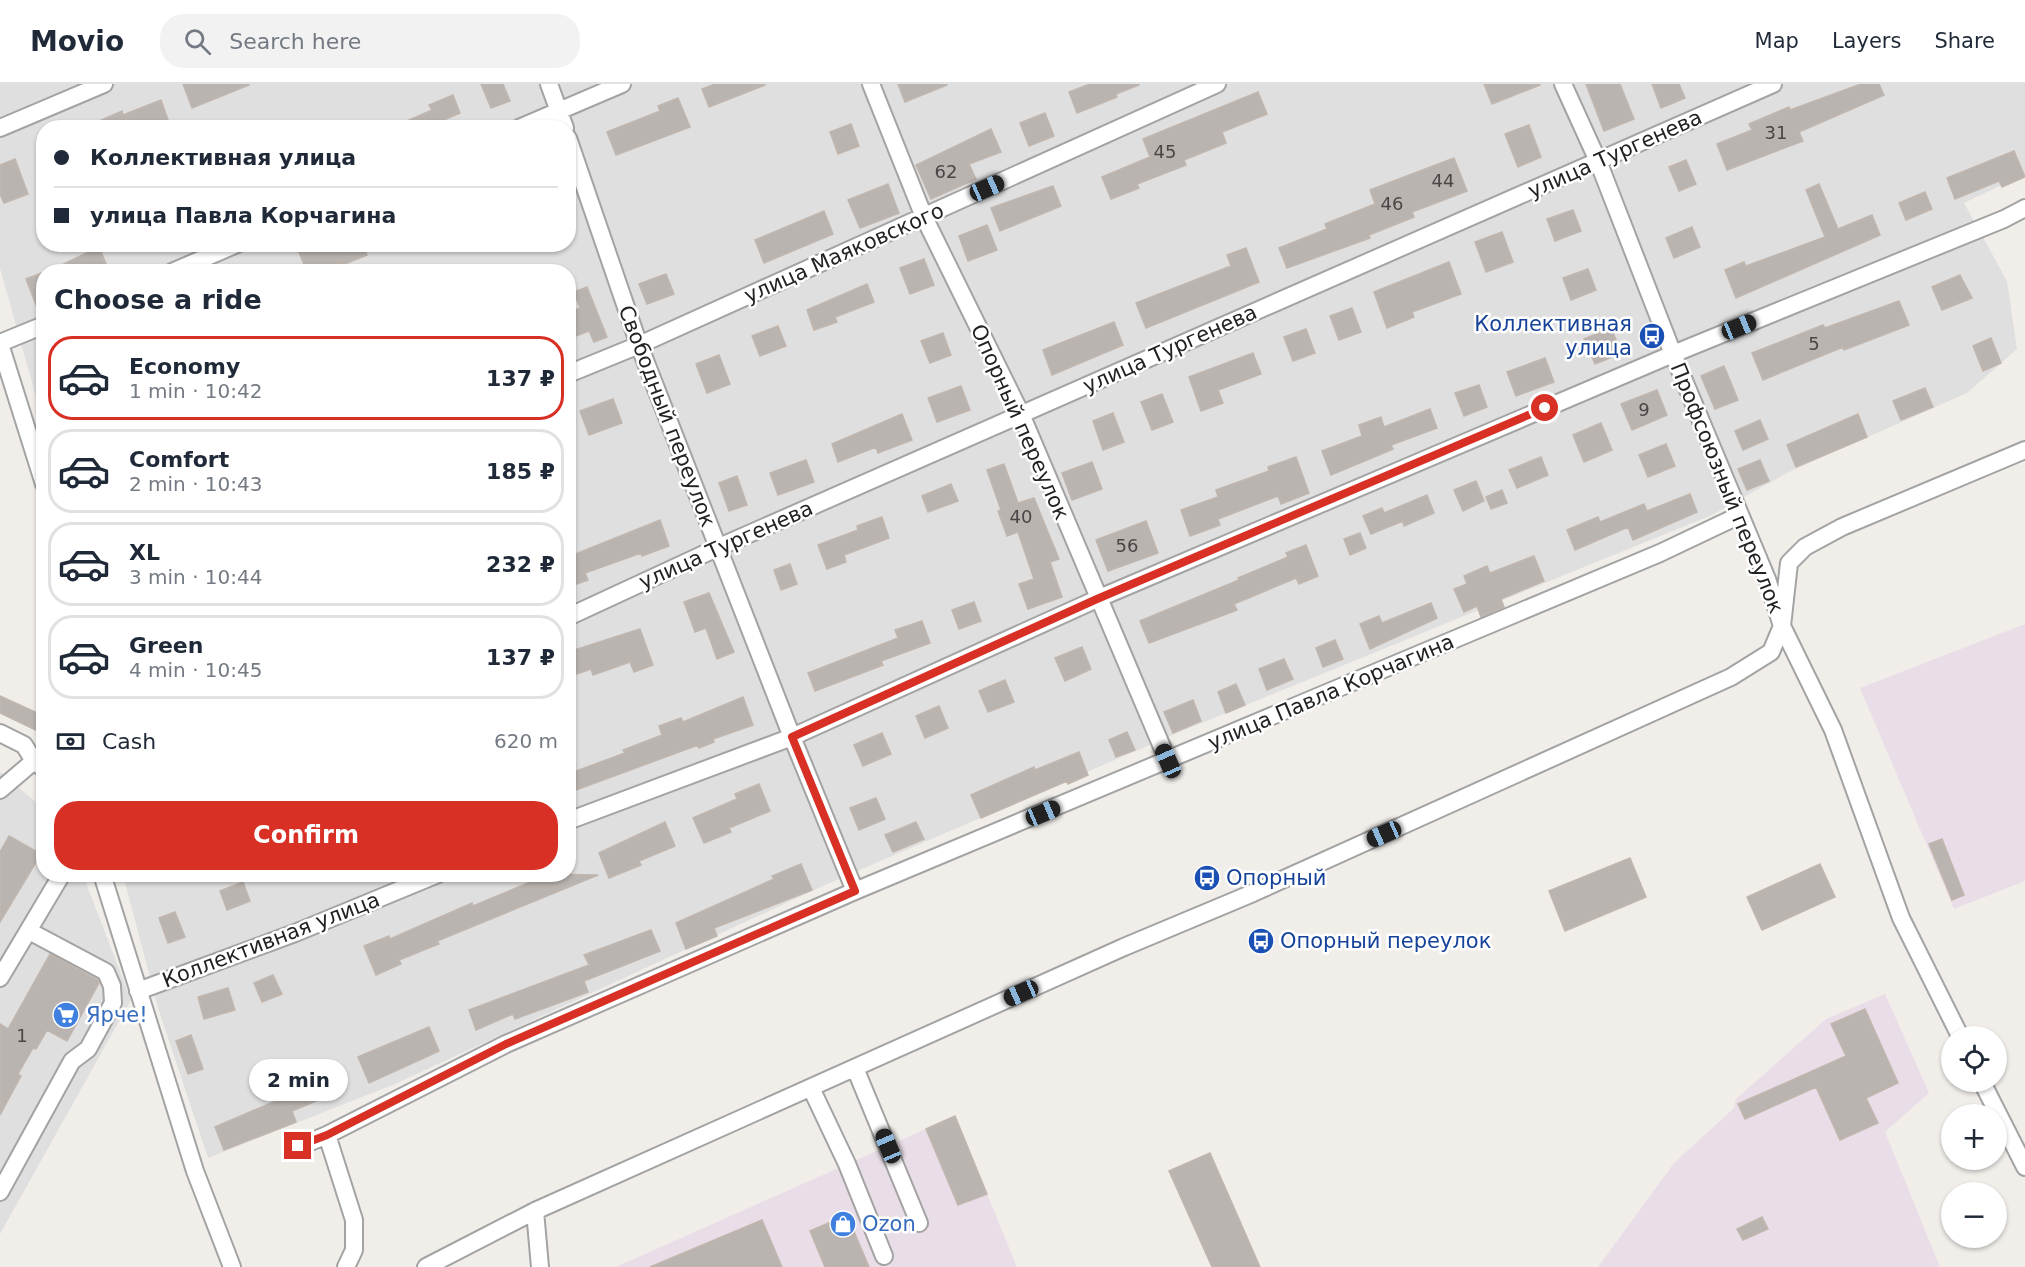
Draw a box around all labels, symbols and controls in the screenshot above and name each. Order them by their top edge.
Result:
search box [160,14,580,68]
text: Movio [30,25,124,58]
icon: search [181,25,214,58]
text: Search here [229,29,361,54]
text: Map [1755,29,1799,53]
text: Layers [1832,29,1901,53]
text: Share [1934,29,1995,53]
street label: улица Тургенева [1524,105,1706,203]
house number: 31 [1765,122,1787,143]
house number: 45 [1154,141,1176,162]
text: Коллективная улица [90,145,356,170]
house number: 62 [935,161,957,182]
house number: 44 [1432,170,1454,191]
car [967,172,1007,204]
house number: 46 [1381,193,1403,214]
street label: улица Маяковского [741,198,947,308]
text: улица Павла Корчагина [90,203,396,228]
text: Choose a ride [54,284,262,315]
street label: улица Тургенева [1079,300,1261,398]
street label: Свободный переулок [614,302,720,530]
place label: Коллективная улица [1474,312,1632,360]
car [1719,312,1759,342]
street label: Опорный переулок [966,321,1074,523]
bus stop icon: Коллективная улица [1637,321,1667,351]
house number: 5 [1808,333,1820,354]
icon: car [57,351,111,405]
text: Economy [129,354,240,379]
street label: Профсоюзный переулок [1666,359,1788,617]
text: 137 ₽ [486,366,555,391]
text: 1 min · 10:42 [129,379,263,403]
route start [1531,394,1558,421]
house number: 9 [1638,399,1650,420]
icon: car [57,444,111,498]
text: Comfort [129,447,229,472]
text: 185 ₽ [486,459,555,484]
text: 2 min · 10:43 [129,472,263,496]
street label: улица Тургенева [635,496,817,594]
house number: 40 [1010,506,1032,527]
house number: 56 [1116,535,1138,556]
icon: car [57,537,111,591]
text: XL [129,540,160,565]
text: 232 ₽ [486,552,555,577]
text: 3 min · 10:44 [129,565,263,589]
street label: улица Павла Корчагина [1204,629,1458,755]
icon: car [57,630,111,684]
text: Green [129,633,203,658]
text: 137 ₽ [486,645,555,670]
text: 4 min · 10:45 [129,658,263,682]
icon: cash [54,725,87,758]
text: Cash [102,729,156,754]
text: 620 m [494,729,558,753]
car [1152,741,1184,781]
car [1023,798,1063,828]
button: Confirm [54,801,558,870]
car [1364,818,1404,850]
bus stop icon: Опорный [1192,863,1222,893]
place label: Опорный [1226,866,1326,890]
street label: Коллективная улица [159,887,383,993]
bus stop icon: Опорный переулок [1246,926,1276,956]
place label: Опорный переулок [1280,929,1491,953]
car [1001,977,1041,1009]
supermarket icon: Ярче! [51,1000,81,1030]
place label: Ярче! [86,1003,148,1027]
house number: 1 [16,1025,28,1046]
map controls [1941,1026,2007,1248]
button: locate [1941,1026,2007,1092]
callout: 2 min [248,1059,348,1101]
text: 2 min [267,1068,330,1092]
button: + [1941,1104,2007,1170]
car [873,1126,903,1166]
route end [284,1132,311,1159]
button: − [1941,1182,2007,1248]
shop icon: Ozon [828,1209,858,1239]
place label: Ozon [862,1212,916,1236]

